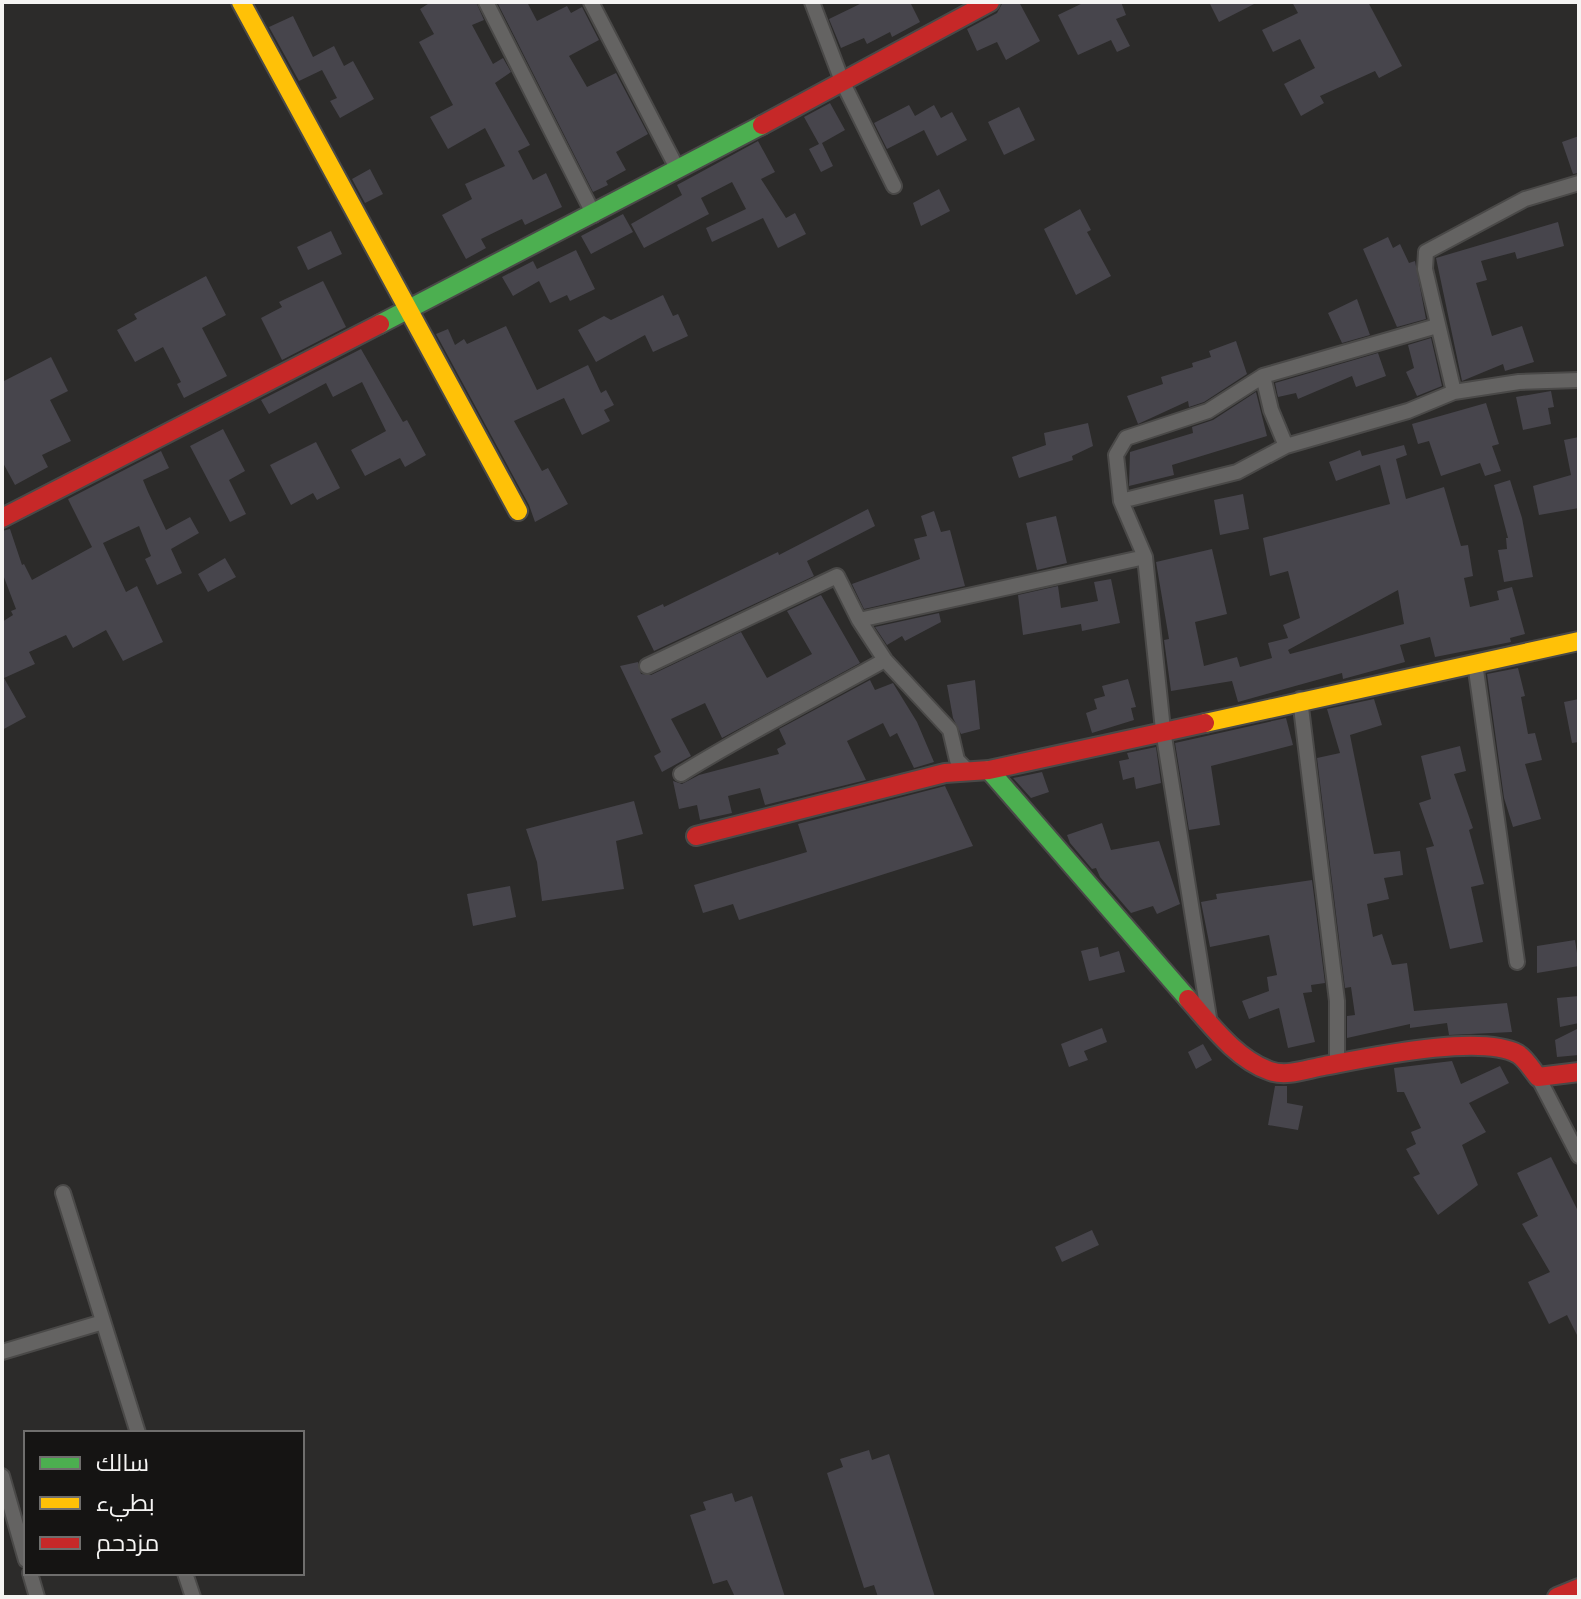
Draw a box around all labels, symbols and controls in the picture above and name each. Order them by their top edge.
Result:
legend [24,1431,304,1575]
text: سالك [96,1447,149,1476]
text: بطيء [96,1487,155,1522]
text: مزدحم [96,1527,159,1559]

